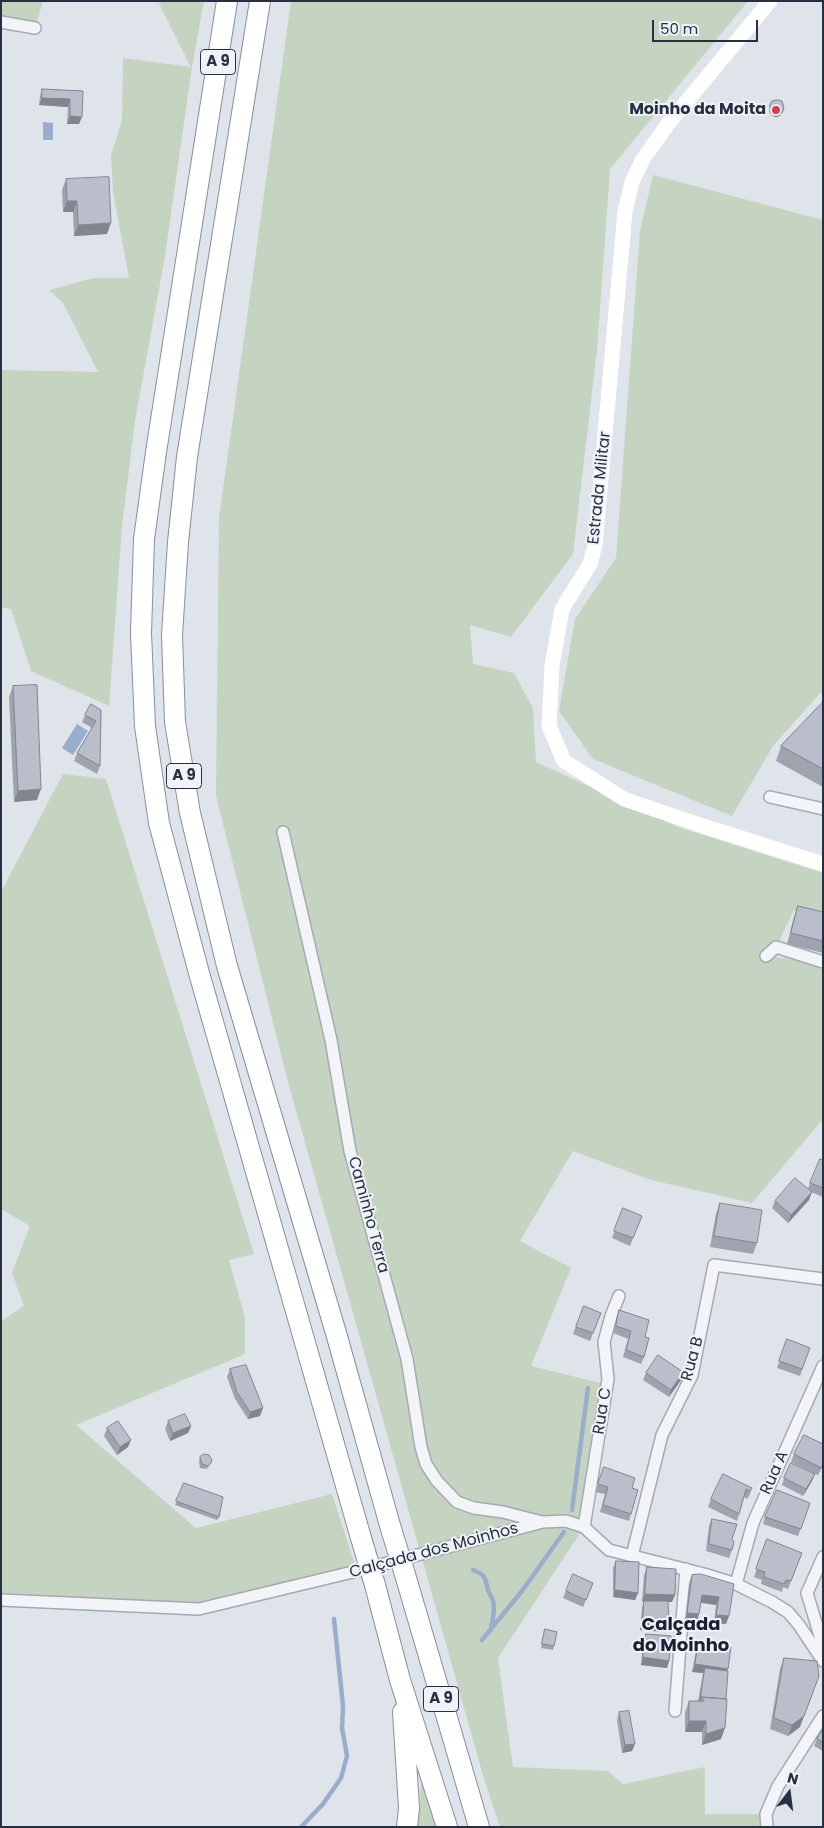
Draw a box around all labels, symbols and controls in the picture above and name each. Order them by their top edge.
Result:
scale bar [654,10,760,42]
text: 50 m [660,18,698,39]
road number: A 9 [200,50,236,74]
place label: Moinho da Moita [629,100,766,120]
marker: Moinho da Moita [770,104,782,116]
street label: Estrada Militar [585,431,615,545]
road number: A 9 [166,764,202,788]
street label: Caminho Terra [343,1155,393,1275]
street label: Rua B [678,1335,708,1383]
street label: Rua C [590,1386,616,1436]
street label: Rua A [757,1448,793,1498]
street label: Calçada dos Moinhos [347,1519,521,1583]
district label: Calçada do Moinho [633,1614,729,1656]
road number: A 9 [424,1686,458,1712]
text: N [785,1767,801,1790]
north arrow [764,1768,814,1818]

